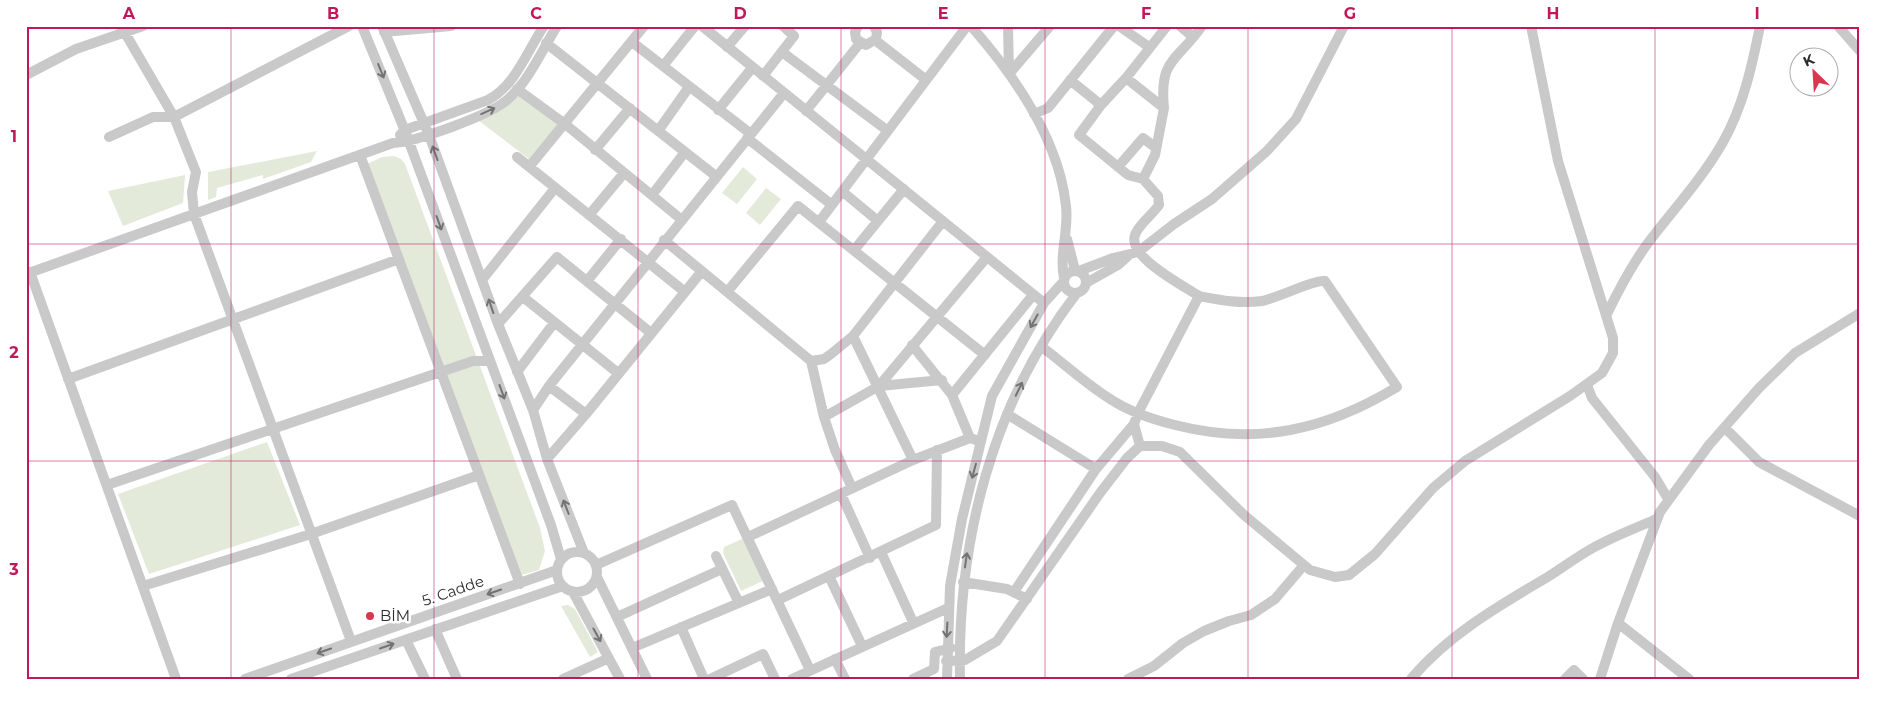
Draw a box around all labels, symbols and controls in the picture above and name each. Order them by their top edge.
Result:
text: A [122,4,136,23]
text: B [327,4,339,23]
text: C [530,4,542,23]
text: D [733,4,747,23]
text: E [938,4,948,23]
text: F [1141,4,1151,23]
text: G [1344,4,1356,23]
text: H [1547,4,1559,23]
text: I [1754,4,1760,23]
north arrow [1788,48,1838,98]
text: K [1800,50,1818,71]
one-way arrow [376,63,386,78]
one-way arrow [480,105,495,115]
text: 1 [11,127,17,146]
one-way arrow [430,146,440,161]
one-way arrow [435,215,444,230]
one-way arrow [486,298,496,314]
one-way arrow [1029,313,1038,328]
text: 2 [9,343,19,362]
one-way arrow [1015,382,1024,397]
one-way arrow [498,384,507,399]
one-way arrow [968,462,978,478]
one-way arrow [561,500,570,515]
one-way arrow [961,553,971,569]
text: 3 [8,560,19,579]
street label: 5. Cadde [419,571,486,610]
one-way arrow [487,588,503,598]
place label: BİM [380,606,410,625]
marker: BİM [364,610,376,622]
one-way arrow [943,622,952,638]
one-way arrow [592,627,602,642]
one-way arrow [379,641,395,650]
one-way arrow [317,647,332,656]

